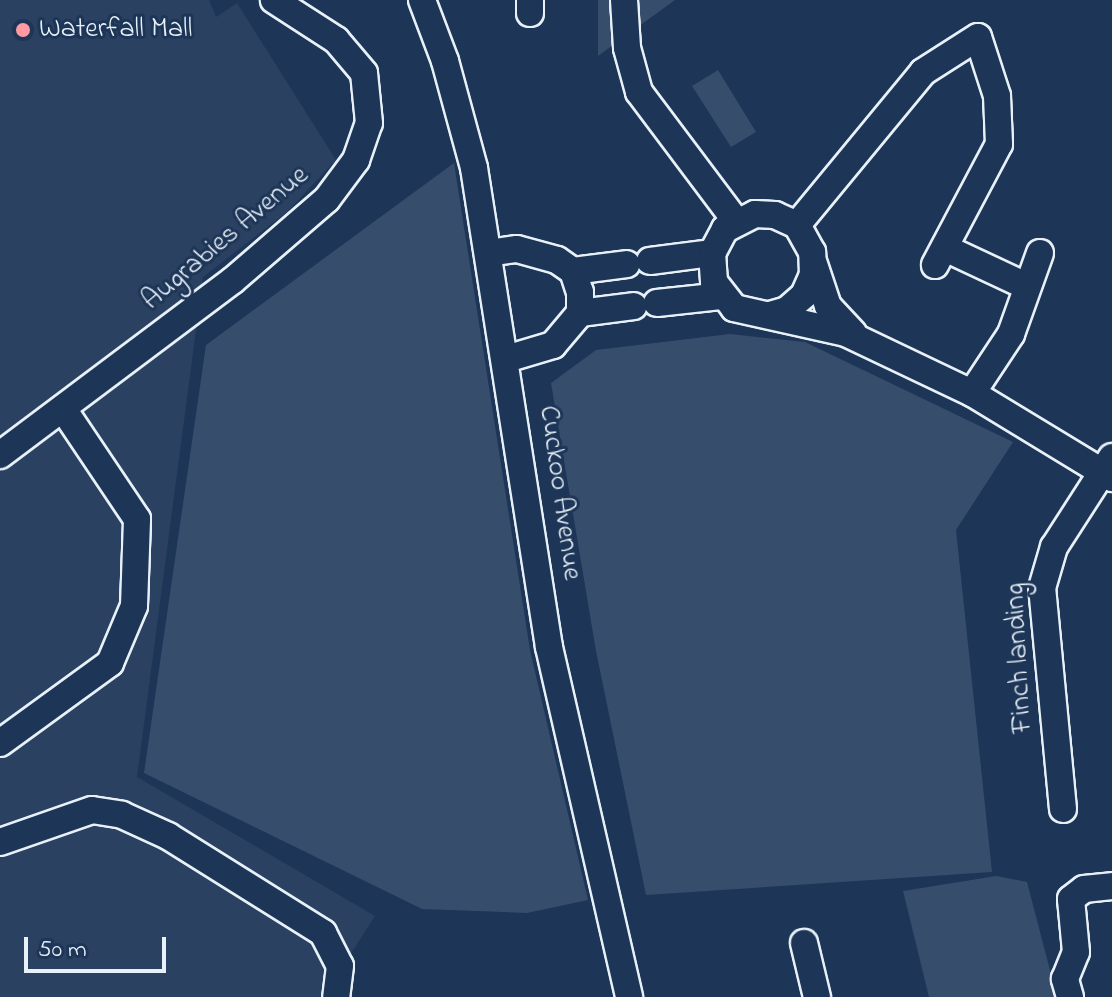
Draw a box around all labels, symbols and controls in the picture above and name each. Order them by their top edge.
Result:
place label: Waterfall Mall [39,13,192,47]
marker: Waterfall Mall [14,21,32,39]
street label: Augrabies Avenue [136,160,316,318]
street label: Cuckoo Avenue [530,404,588,582]
street label: Finch landing [999,582,1041,734]
scale bar [28,921,170,971]
text: 50 m [38,933,87,968]

